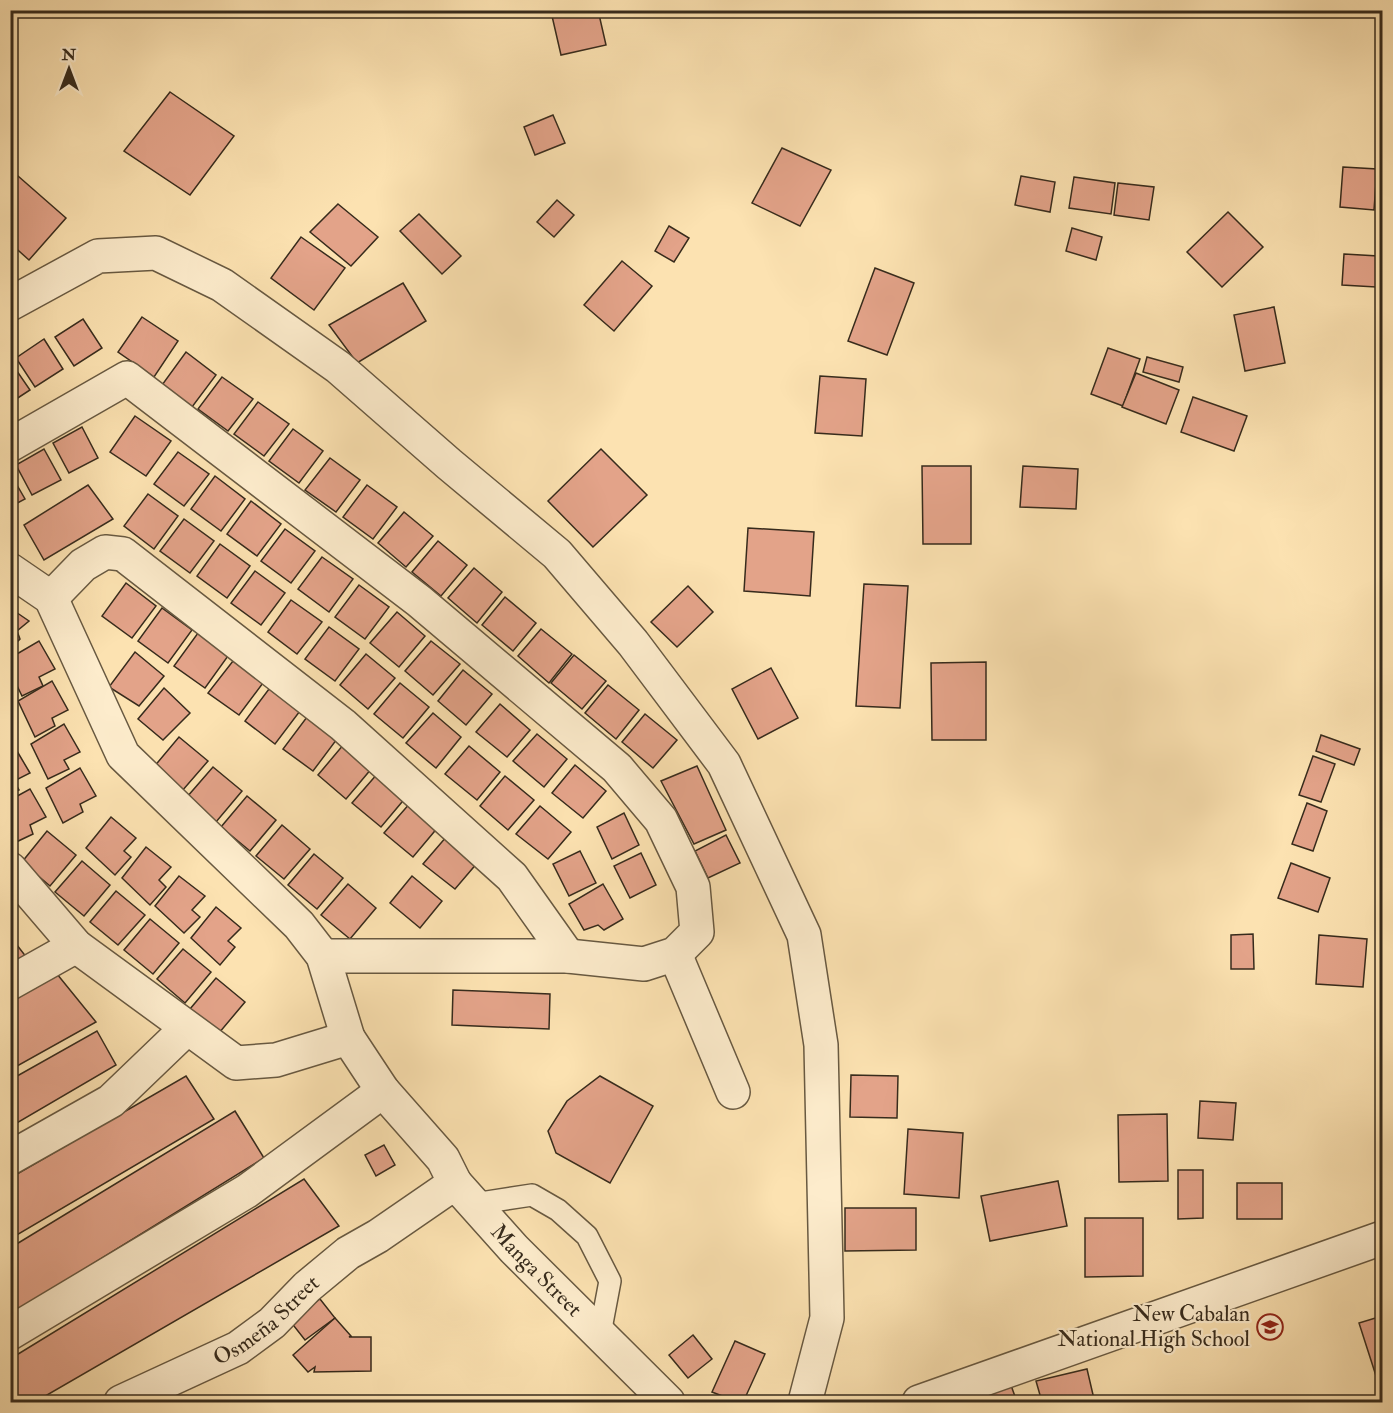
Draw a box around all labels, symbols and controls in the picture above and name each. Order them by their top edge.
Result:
north arrow [39,39,99,99]
text: N [61,45,77,65]
street label: Manga Street [485,1218,588,1323]
street label: Osmeña Street [209,1269,325,1372]
place label: New Cabalan National High School [1057,1300,1250,1353]
school or university icon: New Cabalan National High School [1255,1312,1285,1342]

